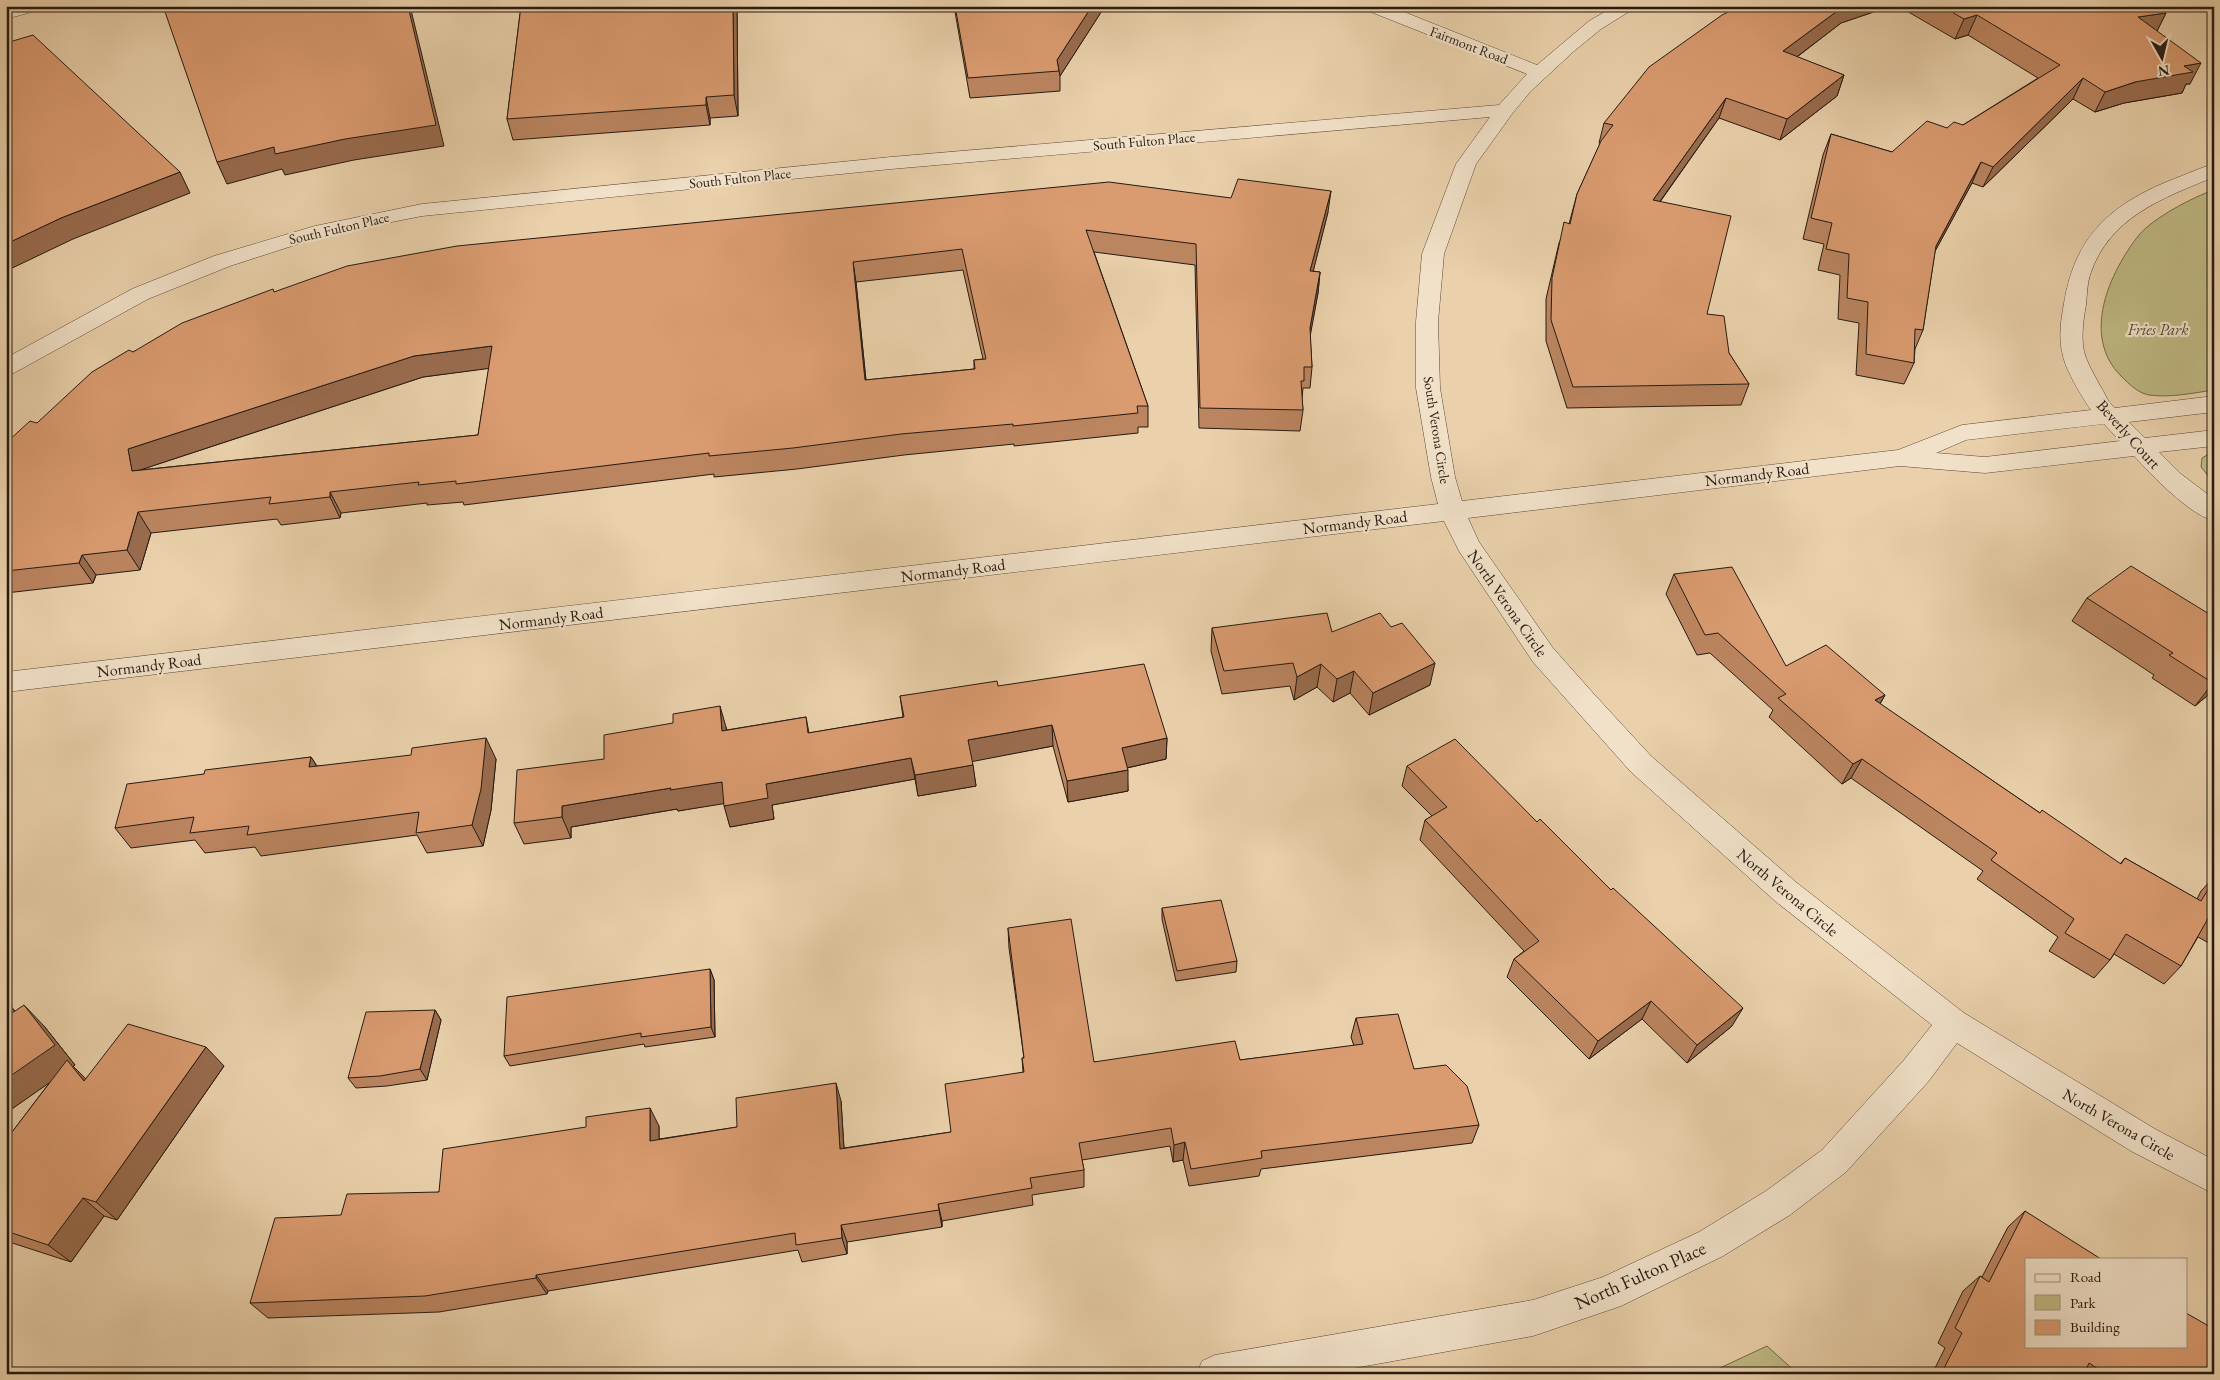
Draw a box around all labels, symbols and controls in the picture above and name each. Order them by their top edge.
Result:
street label: Fairmont Road [1427,22,1511,68]
north arrow [2138,32,2188,82]
text: N [2156,61,2171,81]
street label: South Fulton Place [1092,128,1196,154]
street label: South Fulton Place [688,164,792,192]
street label: South Fulton Place [287,208,391,248]
park label: Fries Park [2127,319,2189,340]
street label: South Verona Circle [1420,375,1454,486]
street label: Beverly Court [2092,395,2165,473]
street label: Normandy Road [1704,458,1811,491]
street label: Normandy Road [1302,506,1409,539]
street label: North Verona Circle [1463,546,1552,661]
street label: Normandy Road [900,554,1007,587]
street label: Normandy Road [498,602,605,635]
street label: Normandy Road [96,649,203,682]
street label: North Verona Circle [1733,844,1843,941]
street label: North Verona Circle [2059,1084,2179,1165]
street label: North Fulton Place [1571,1235,1710,1316]
legend [2025,1258,2188,1348]
text: Road [2070,1267,2102,1286]
text: Park [2070,1293,2097,1312]
text: Building [2070,1317,2120,1336]

